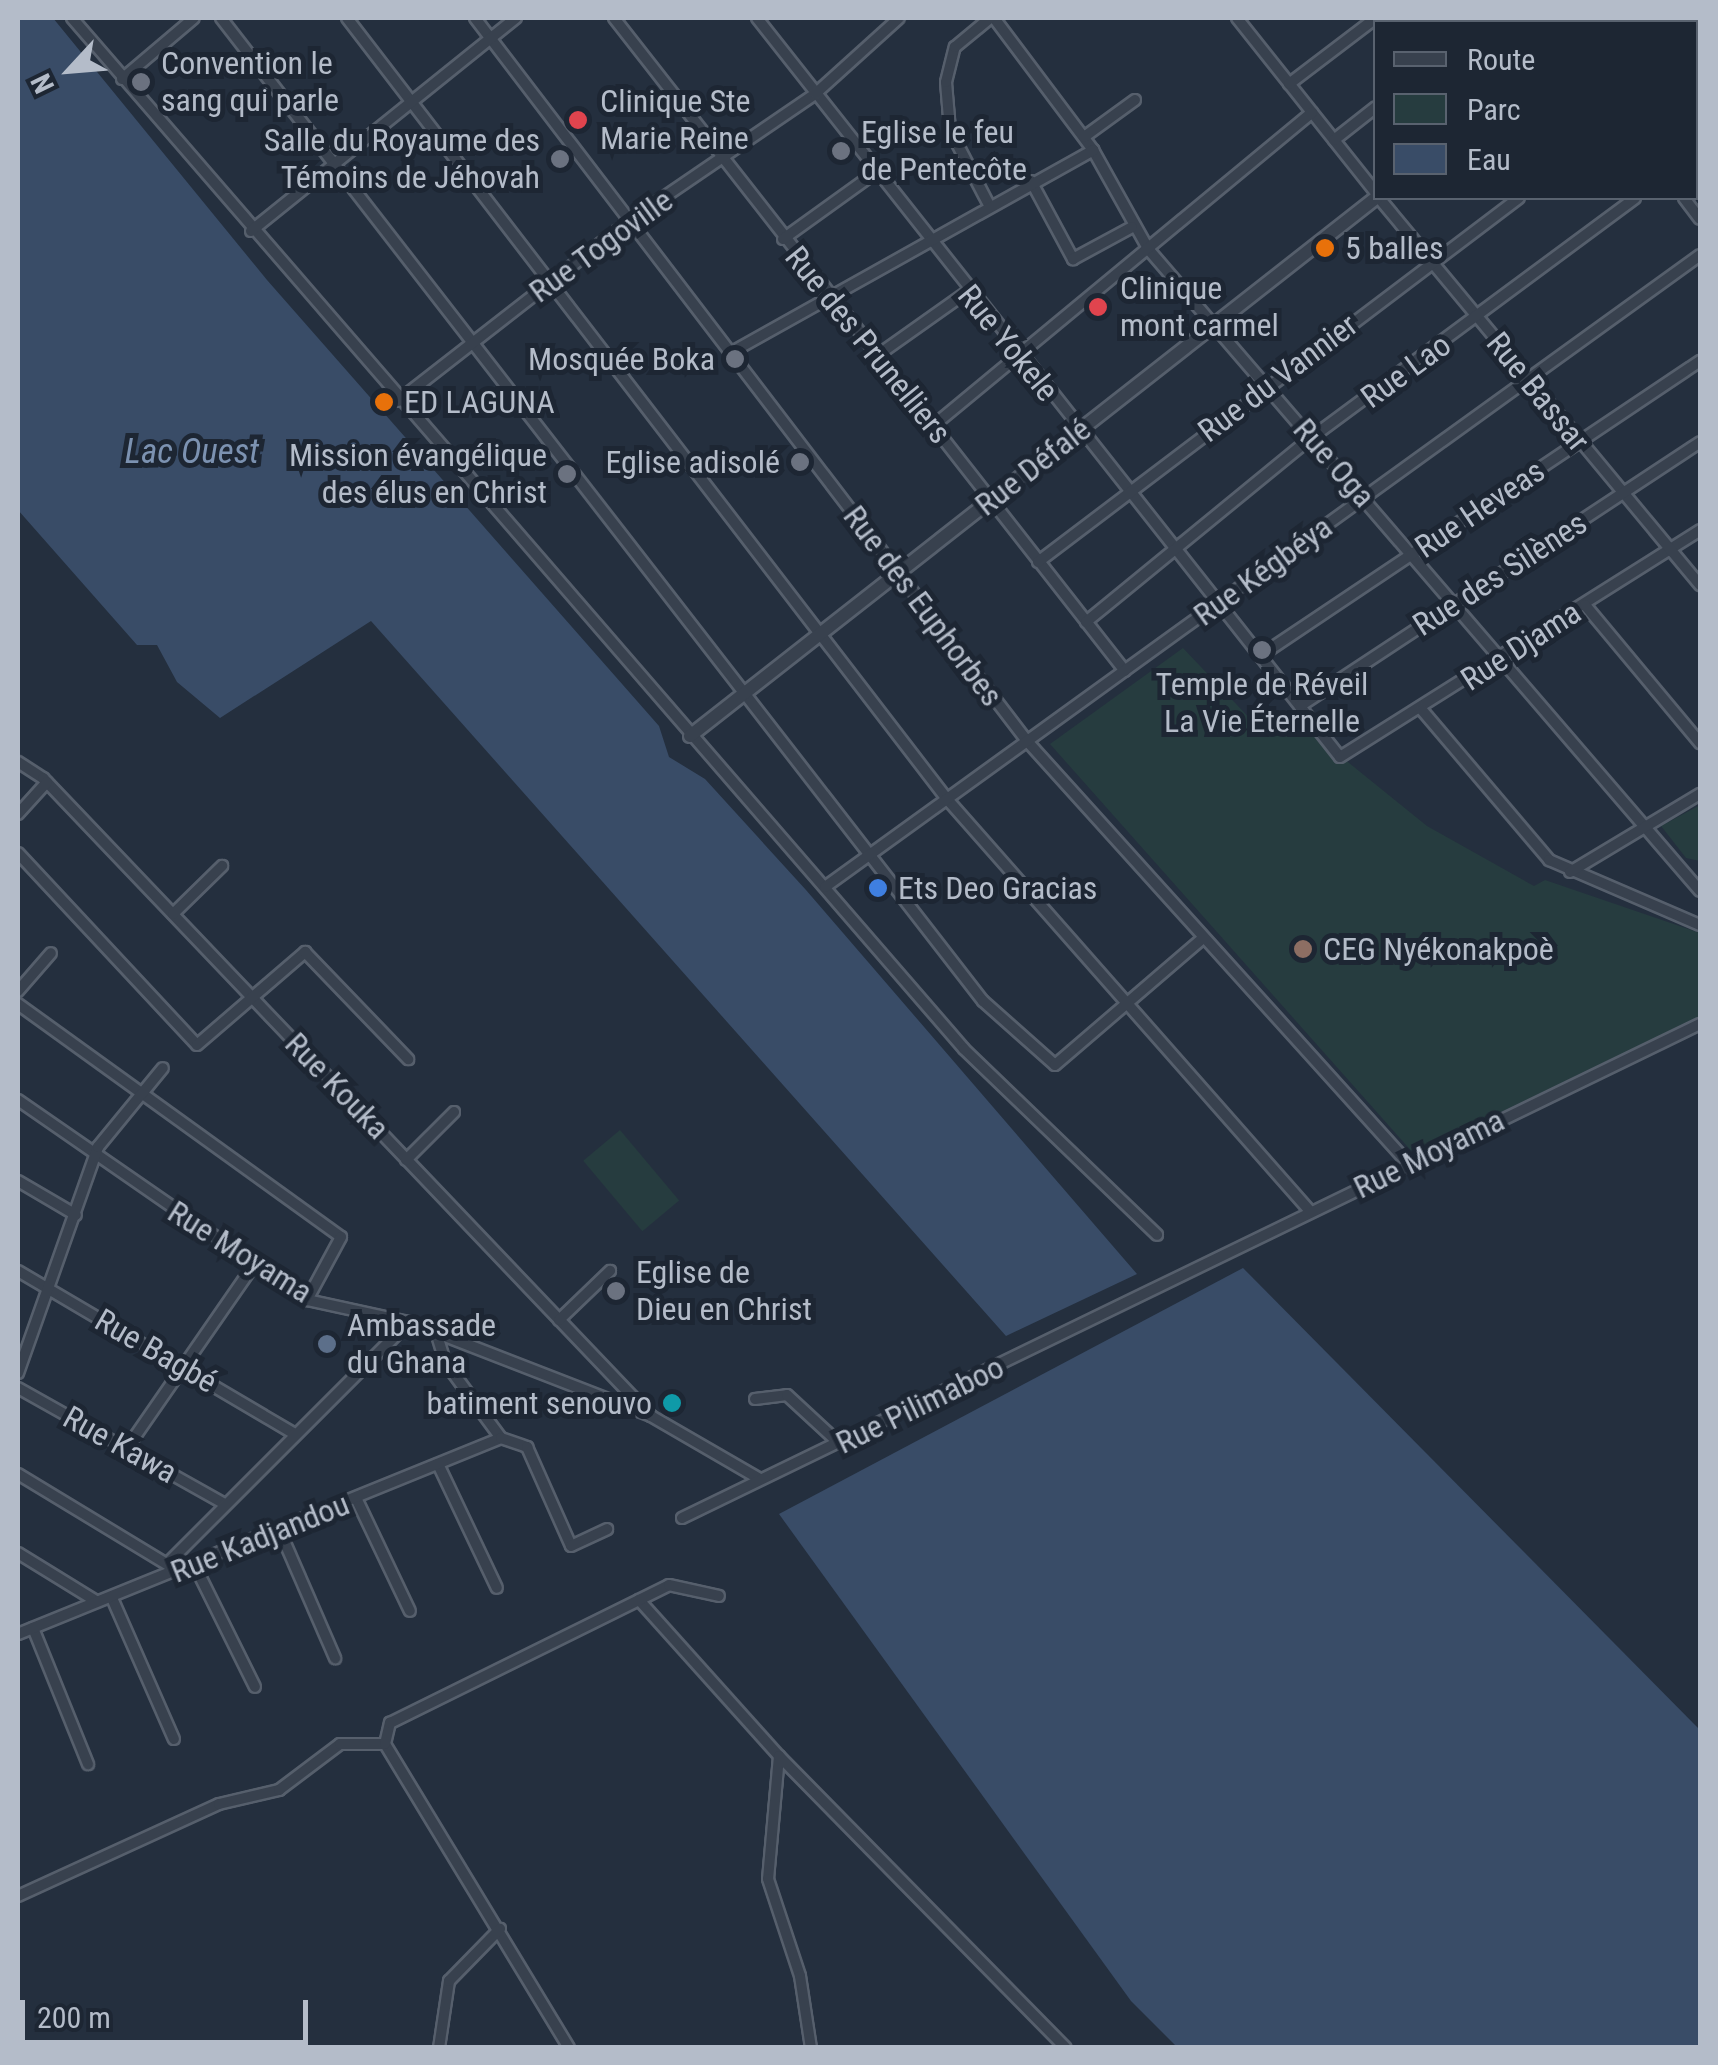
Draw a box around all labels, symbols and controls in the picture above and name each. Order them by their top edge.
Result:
north arrow [20,20,120,120]
legend [1373,20,1698,200]
text: Route [1467,42,1535,77]
place label: Convention le sang qui parle [161,45,339,120]
text: N [24,68,61,98]
marker: Convention le sang qui parle [130,71,152,93]
place label: Clinique Ste Marie Reine [600,83,751,158]
text: Parc [1467,92,1521,127]
marker: Clinique Ste Marie Reine [565,107,591,133]
place label: Eglise le feu de Pentecôte [861,114,1027,189]
place label: Salle du Royaume des Témoins de Jéhovah [264,122,540,197]
marker: Eglise le feu de Pentecôte [830,140,852,162]
text: Eau [1467,142,1511,177]
marker: Salle du Royaume des Témoins de Jéhovah [549,148,571,170]
street label: Rue Togoville [522,181,680,311]
place label: 5 balles [1345,229,1444,267]
marker: 5 balles [1314,237,1336,259]
street label: Rue des Prunelliers [777,239,959,451]
place label: Clinique mont carmel [1120,270,1279,345]
street label: Rue Yokele [950,277,1066,409]
marker: Clinique mont carmel [1085,294,1111,320]
street label: Rue du Vannier [1191,306,1365,450]
street label: Rue Bassar [1478,325,1598,459]
street label: Rue Lao [1354,326,1458,416]
place label: Mosquée Boka [528,340,715,378]
marker: Mosquée Boka [724,348,746,370]
place label: ED LAGUNA [404,383,555,421]
marker: ED LAGUNA [373,391,395,413]
street label: Rue Défalé [968,410,1098,524]
street label: Rue Oga [1285,411,1383,515]
water label: Lac Ouest [125,431,259,473]
place label: Mission évangélique des élus en Christ [289,437,547,512]
place label: Eglise adisolé [605,443,780,481]
marker: Eglise adisolé [789,451,811,473]
street label: Rue Heveas [1408,452,1552,566]
marker: Mission évangélique des élus en Christ [556,463,578,485]
street label: Rue des Euphorbes [835,498,1011,714]
street label: Rue des Silènes [1406,504,1594,644]
street label: Rue Kégbéya [1186,508,1340,634]
street label: Rue Djama [1454,593,1588,699]
marker: Temple de Réveil La Vie Éternelle [1251,639,1273,661]
place label: Temple de Réveil La Vie Éternelle [1156,666,1368,741]
place label: Ets Deo Gracias [898,869,1097,907]
marker: Ets Deo Gracias [867,877,889,899]
place label: CEG Nyékonakpoè [1323,930,1554,968]
marker: CEG Nyékonakpoè [1292,938,1314,960]
street label: Rue Kouka [277,1025,397,1147]
street label: Rue Moyama [1347,1101,1511,1207]
street label: Rue Moyama [161,1193,319,1311]
place label: Eglise de Dieu en Christ [636,1254,812,1329]
marker: Eglise de Dieu en Christ [605,1280,627,1302]
street label: Rue Bagbé [88,1301,224,1401]
place label: Ambassade du Ghana [347,1307,496,1382]
marker: Ambassade du Ghana [316,1333,338,1355]
street label: Rue Pilimaboo [830,1348,1010,1462]
place label: batiment senouvo [427,1384,652,1422]
marker: batiment senouvo [661,1392,683,1414]
street label: Rue Kawa [57,1398,183,1492]
street label: Rue Kadjandou [165,1485,355,1591]
scale bar [25,1980,312,2042]
text: 200 m [37,2000,111,2035]

